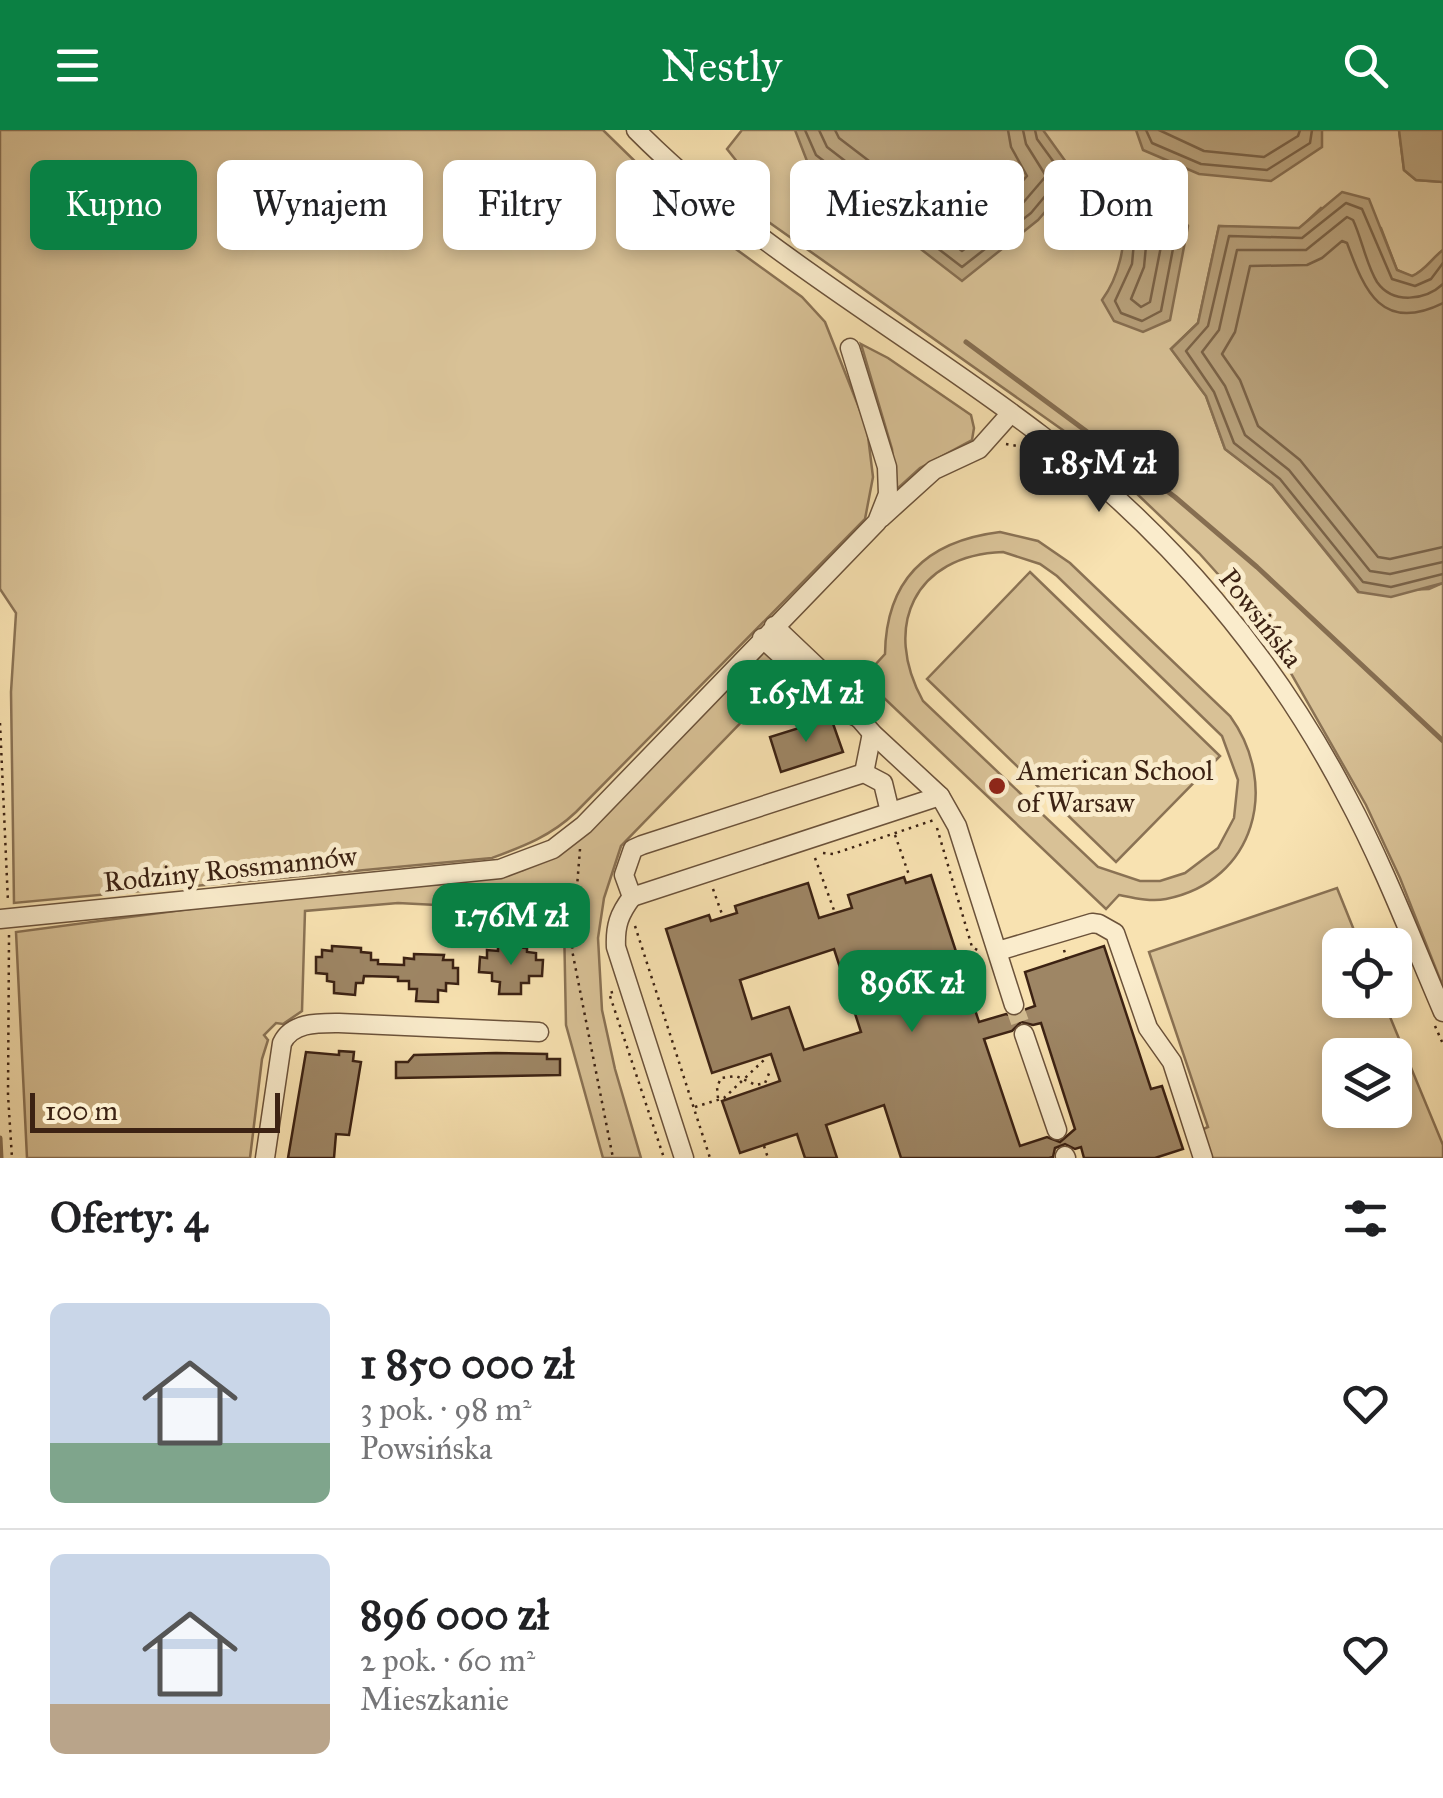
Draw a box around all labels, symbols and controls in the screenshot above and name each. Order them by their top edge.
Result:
icon: menu [50,38,105,93]
text: Nestly [661,38,782,93]
icon: search [1338,38,1393,93]
chip: Kupno [30,160,197,250]
chip: Wynajem [217,160,423,250]
chip: Filtry [443,160,596,250]
chip: Nowe [616,160,770,250]
chip: Mieszkanie [790,160,1024,250]
chip: Dom [1044,160,1188,250]
pin: 1.85M zł [996,430,1202,515]
text: 1.85M zł [1042,443,1156,482]
street label: Powsińska [1212,562,1311,675]
pin: 1.65M zł [703,660,909,745]
text: 1.65M zł [749,673,863,712]
place label: American School of Warsaw [1016,753,1214,820]
marker: American School of Warsaw [986,775,1008,797]
street label: Rodziny Rossmannów [102,838,359,900]
pin: 1.76M zł [408,883,614,968]
text: 1.76M zł [454,896,568,935]
map controls [1322,928,1412,1128]
button: locate [1322,928,1412,1018]
pin: 896K zł [820,950,1004,1035]
text: 896K zł [860,963,964,1002]
button: layers [1322,1038,1412,1128]
scale bar [30,1088,280,1133]
text: 100 m [45,1093,118,1128]
icon: filters [1338,1191,1393,1246]
text: Oferty: 4 [50,1192,207,1244]
text: 1 850 000 zł [360,1338,574,1390]
icon: home [130,1343,250,1463]
icon: heart [1338,1376,1393,1431]
text: 3 pok. · 98 m² [360,1390,531,1429]
text: Powsińska [360,1429,492,1468]
text: 896 000 zł [360,1589,549,1641]
icon: home [130,1594,250,1714]
icon: heart [1338,1627,1393,1682]
text: 2 pok. · 60 m² [360,1641,535,1680]
text: Mieszkanie [360,1680,509,1719]

